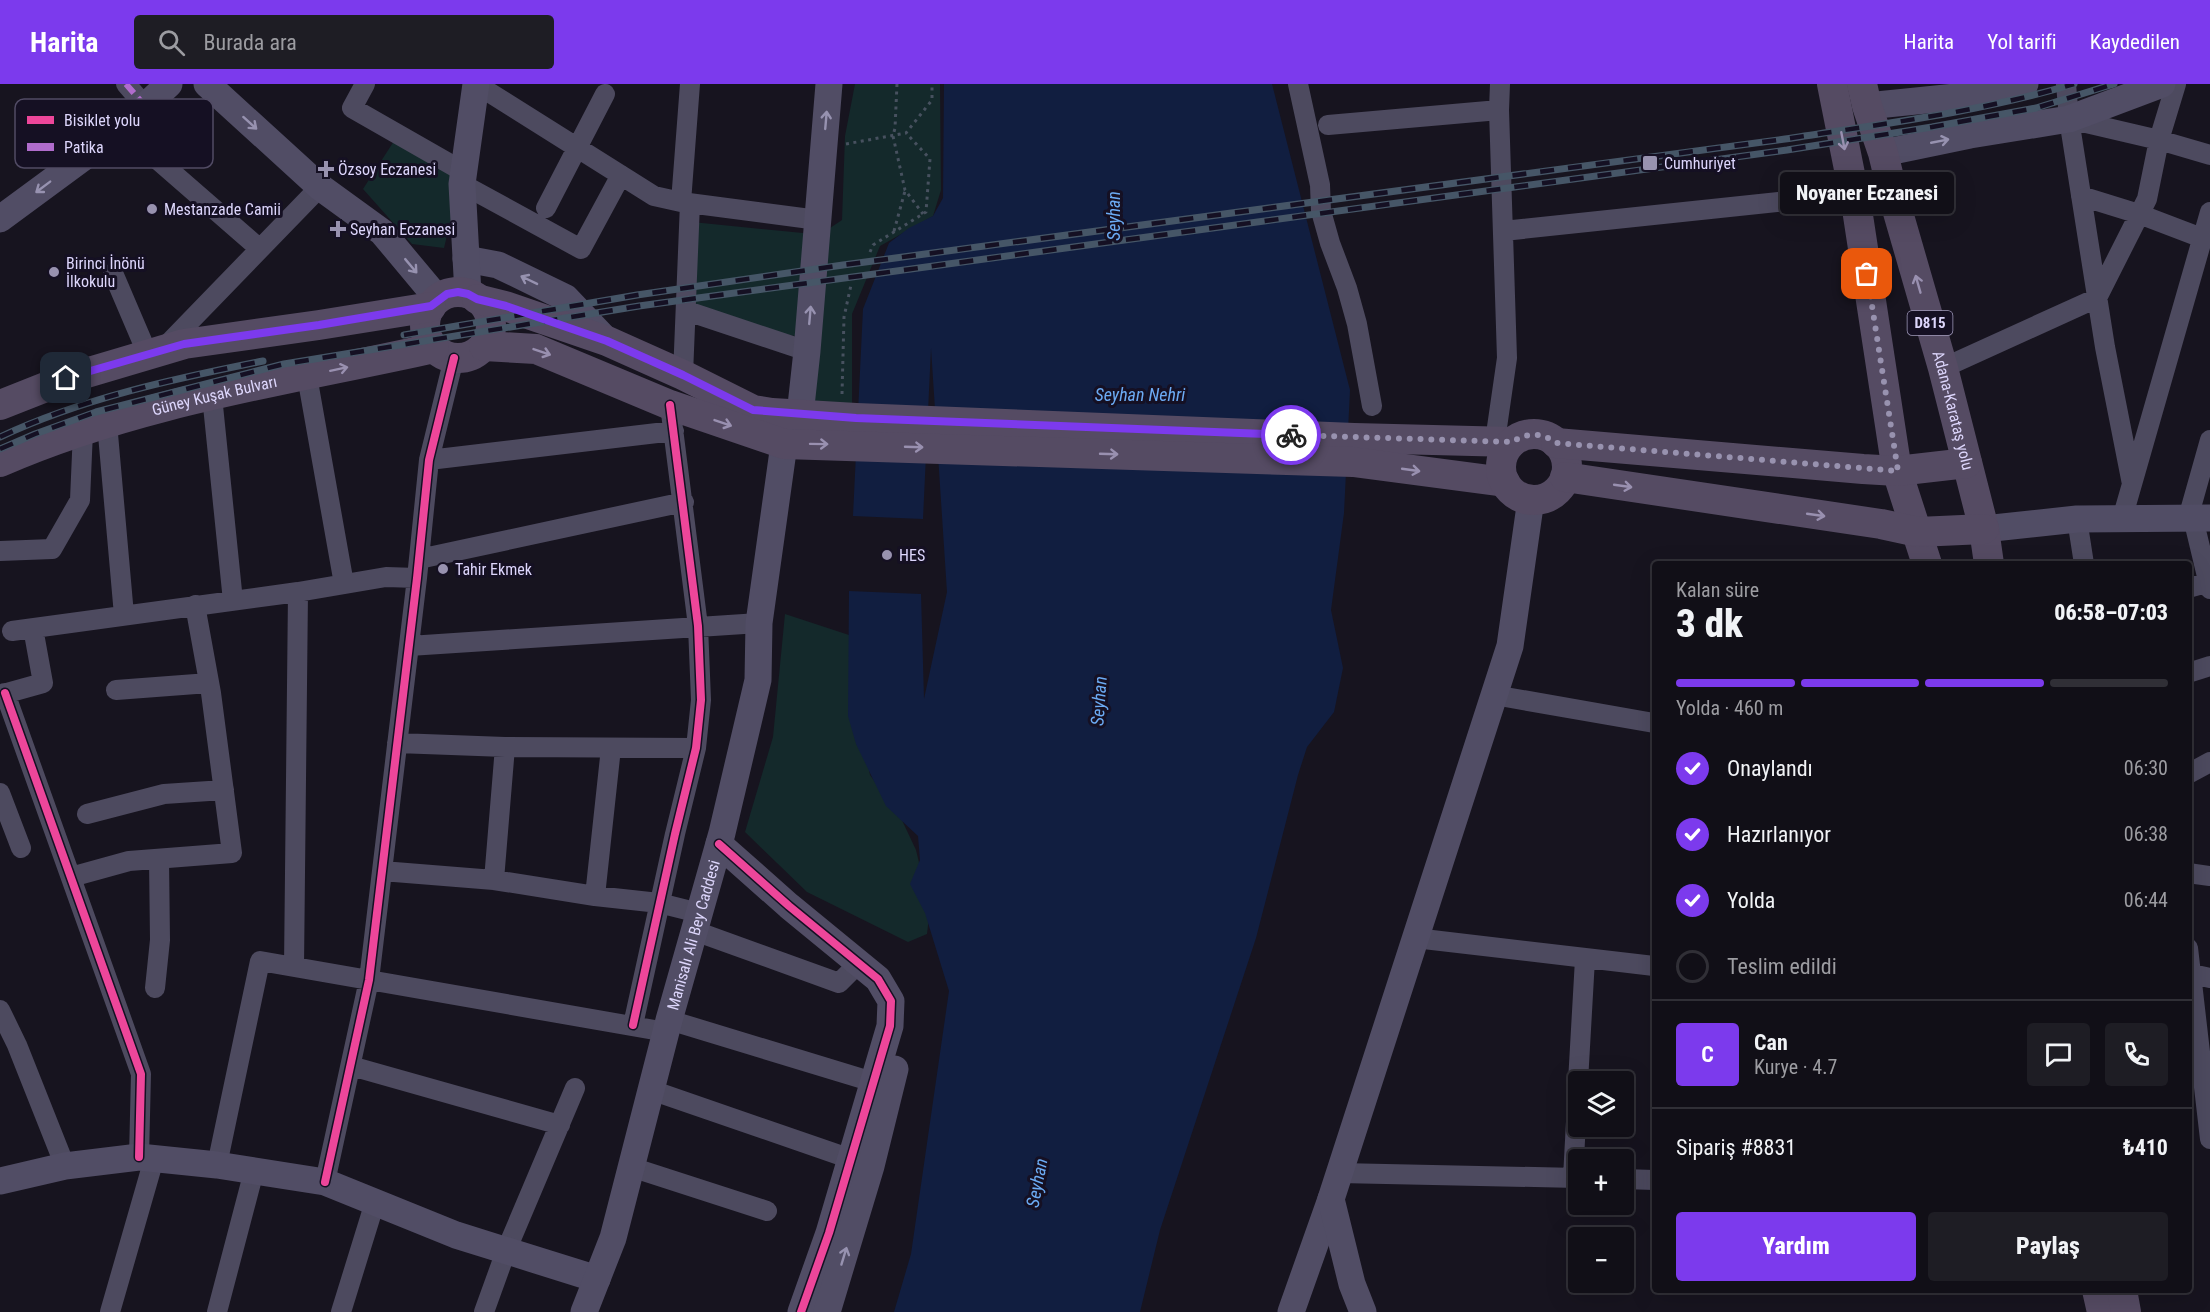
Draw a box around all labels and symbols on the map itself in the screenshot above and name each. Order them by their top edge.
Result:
legend [15,99,213,168]
text: Bisiklet yolu [64,111,140,130]
one-way arrow [821,111,832,131]
one-way arrow [242,116,257,131]
one-way arrow [1838,131,1849,151]
one-way arrow [1930,135,1950,146]
text: Patika [64,138,104,157]
marker: Cumhuriyet [1641,154,1659,172]
place label: Cumhuriyet [1664,154,1736,173]
place label: Özsoy Eczanesi [338,160,436,179]
marker: Özsoy Eczanesi [319,162,333,176]
callout: Noyaner Eczanesi [1780,172,1954,214]
one-way arrow [35,181,51,193]
water label: Seyhan [1103,191,1124,241]
place label: Mestanzade Camii [164,200,281,219]
marker: Mestanzade Camii [145,202,159,216]
place label: Seyhan Eczanesi [350,220,455,239]
marker: Seyhan Eczanesi [331,222,345,236]
pin [1841,248,1892,299]
place label: Birinci İnönü İlkokulu [66,254,145,291]
one-way arrow [404,258,417,274]
marker: Birinci İnönü İlkokulu [47,265,61,279]
one-way arrow [521,274,538,286]
one-way arrow [1912,274,1923,293]
one-way arrow [805,305,816,325]
road number: D815 [1908,311,1952,335]
one-way arrow [532,348,551,359]
street label: Adana-Karataş yolu [1929,349,1978,472]
pin [40,352,91,403]
one-way arrow [329,363,348,375]
street label: Güney Kuşak Bulvarı [150,372,279,420]
water label: Seyhan Nehri [1095,384,1186,405]
courier [1261,405,1321,465]
one-way arrow [713,418,732,429]
one-way arrow [809,439,829,450]
one-way arrow [903,442,923,453]
one-way arrow [1098,448,1118,459]
one-way arrow [1401,464,1420,475]
one-way arrow [1612,480,1632,491]
one-way arrow [1805,509,1825,520]
place label: HES [899,546,925,565]
marker: HES [880,548,894,562]
place label: Tahir Ekmek [455,560,533,579]
marker: Tahir Ekmek [436,562,450,576]
water label: Seyhan [1086,675,1111,726]
street label: Manisalı Ali Bey Caddesi [663,858,724,1012]
water label: Seyhan [1021,1157,1052,1209]
one-way arrow [839,1247,850,1266]

